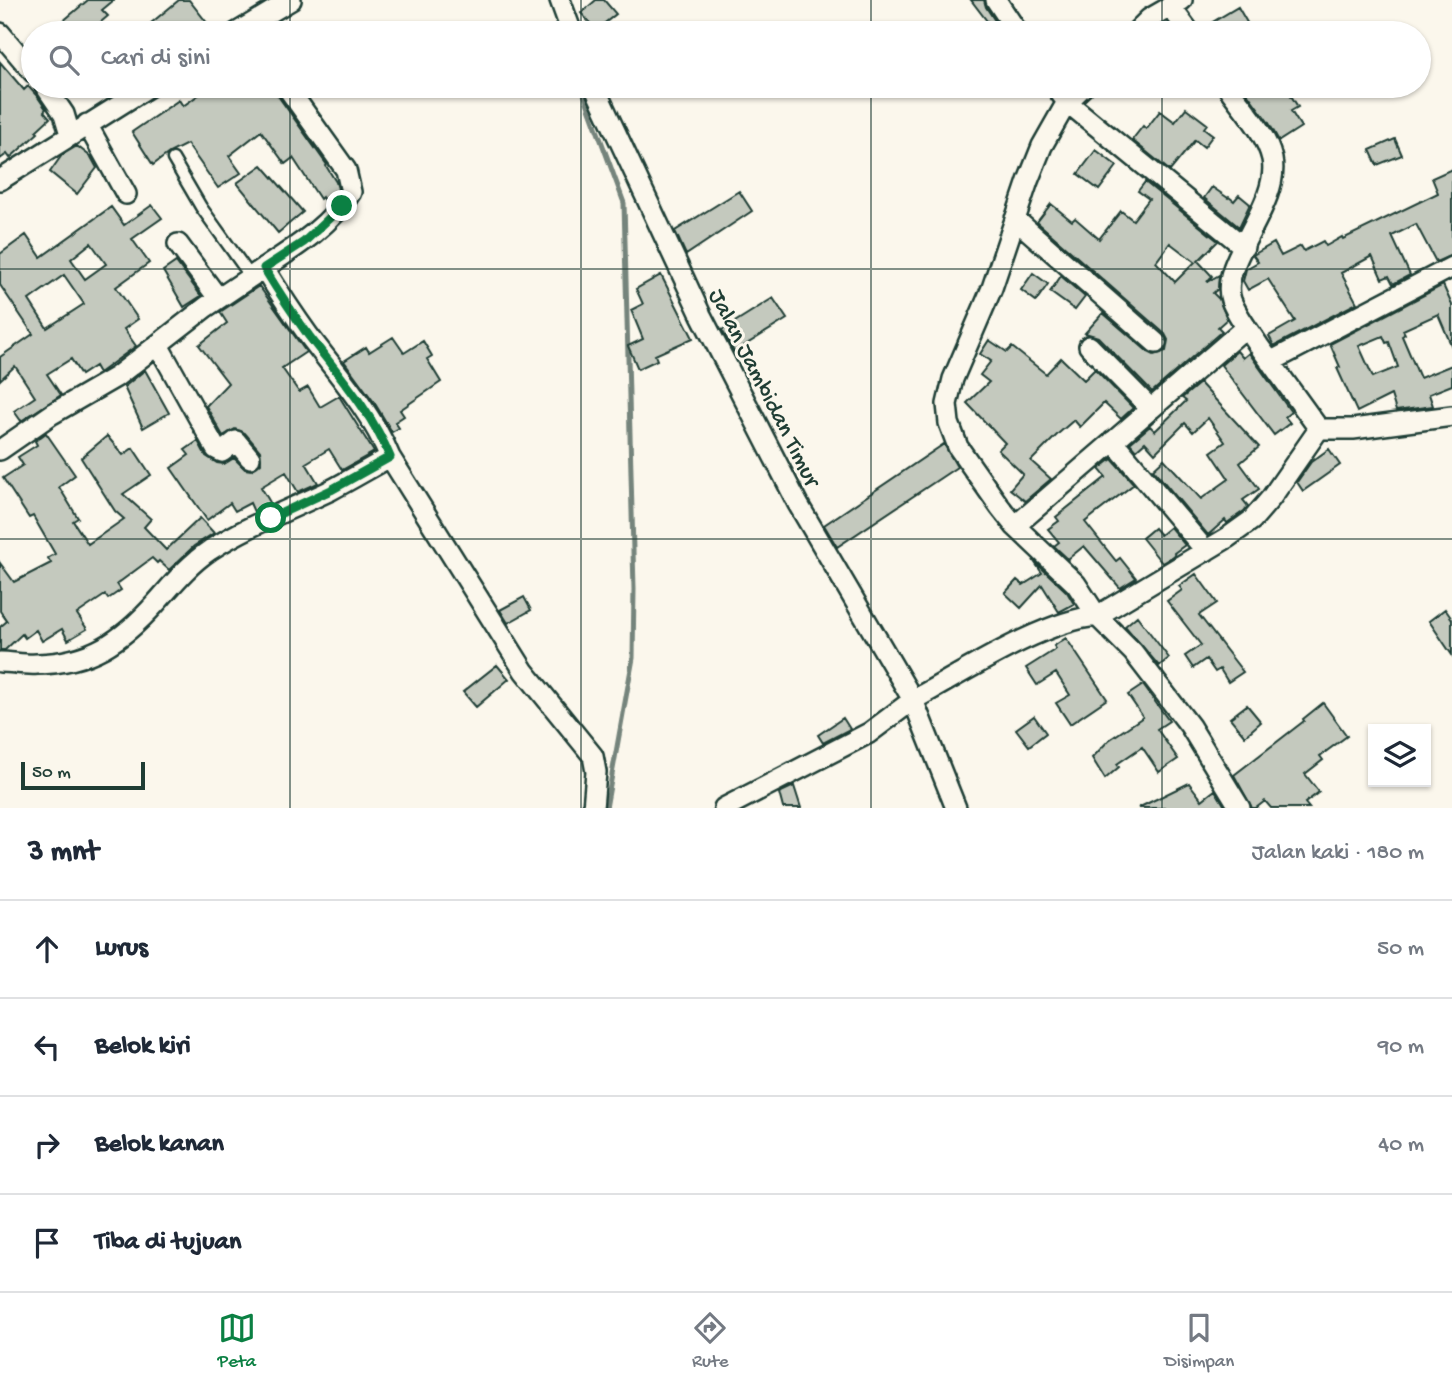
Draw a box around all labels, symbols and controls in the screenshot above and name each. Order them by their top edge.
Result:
search box [21,21,1431,98]
icon: search [45,41,83,79]
text: Cari di sini [101,44,211,75]
route end [326,190,357,221]
street label: Jalan Jambidan Timur [700,285,827,495]
route start [255,502,286,533]
map controls [1368,724,1431,787]
button: layers [1368,724,1431,787]
scale bar [21,759,145,791]
text: 50 m [32,762,71,785]
text: 3 mnt [28,836,98,871]
text: Jalan kaki · 180 m [1252,840,1424,867]
icon: ahead [28,930,66,968]
text: Lurus [95,934,148,965]
text: 50 m [1377,936,1424,963]
icon: left [28,1028,66,1066]
text: Belok kiri [95,1032,191,1063]
text: 90 m [1378,1034,1424,1061]
icon: right [28,1126,66,1164]
text: Belok kanan [95,1130,224,1161]
text: 40 m [1378,1132,1424,1159]
icon: arrive [28,1224,66,1262]
text: Tiba di tujuan [95,1228,241,1259]
tab: Peta [218,1309,256,1374]
tab: Rute [691,1309,729,1374]
tab: Disimpan [1164,1309,1234,1374]

